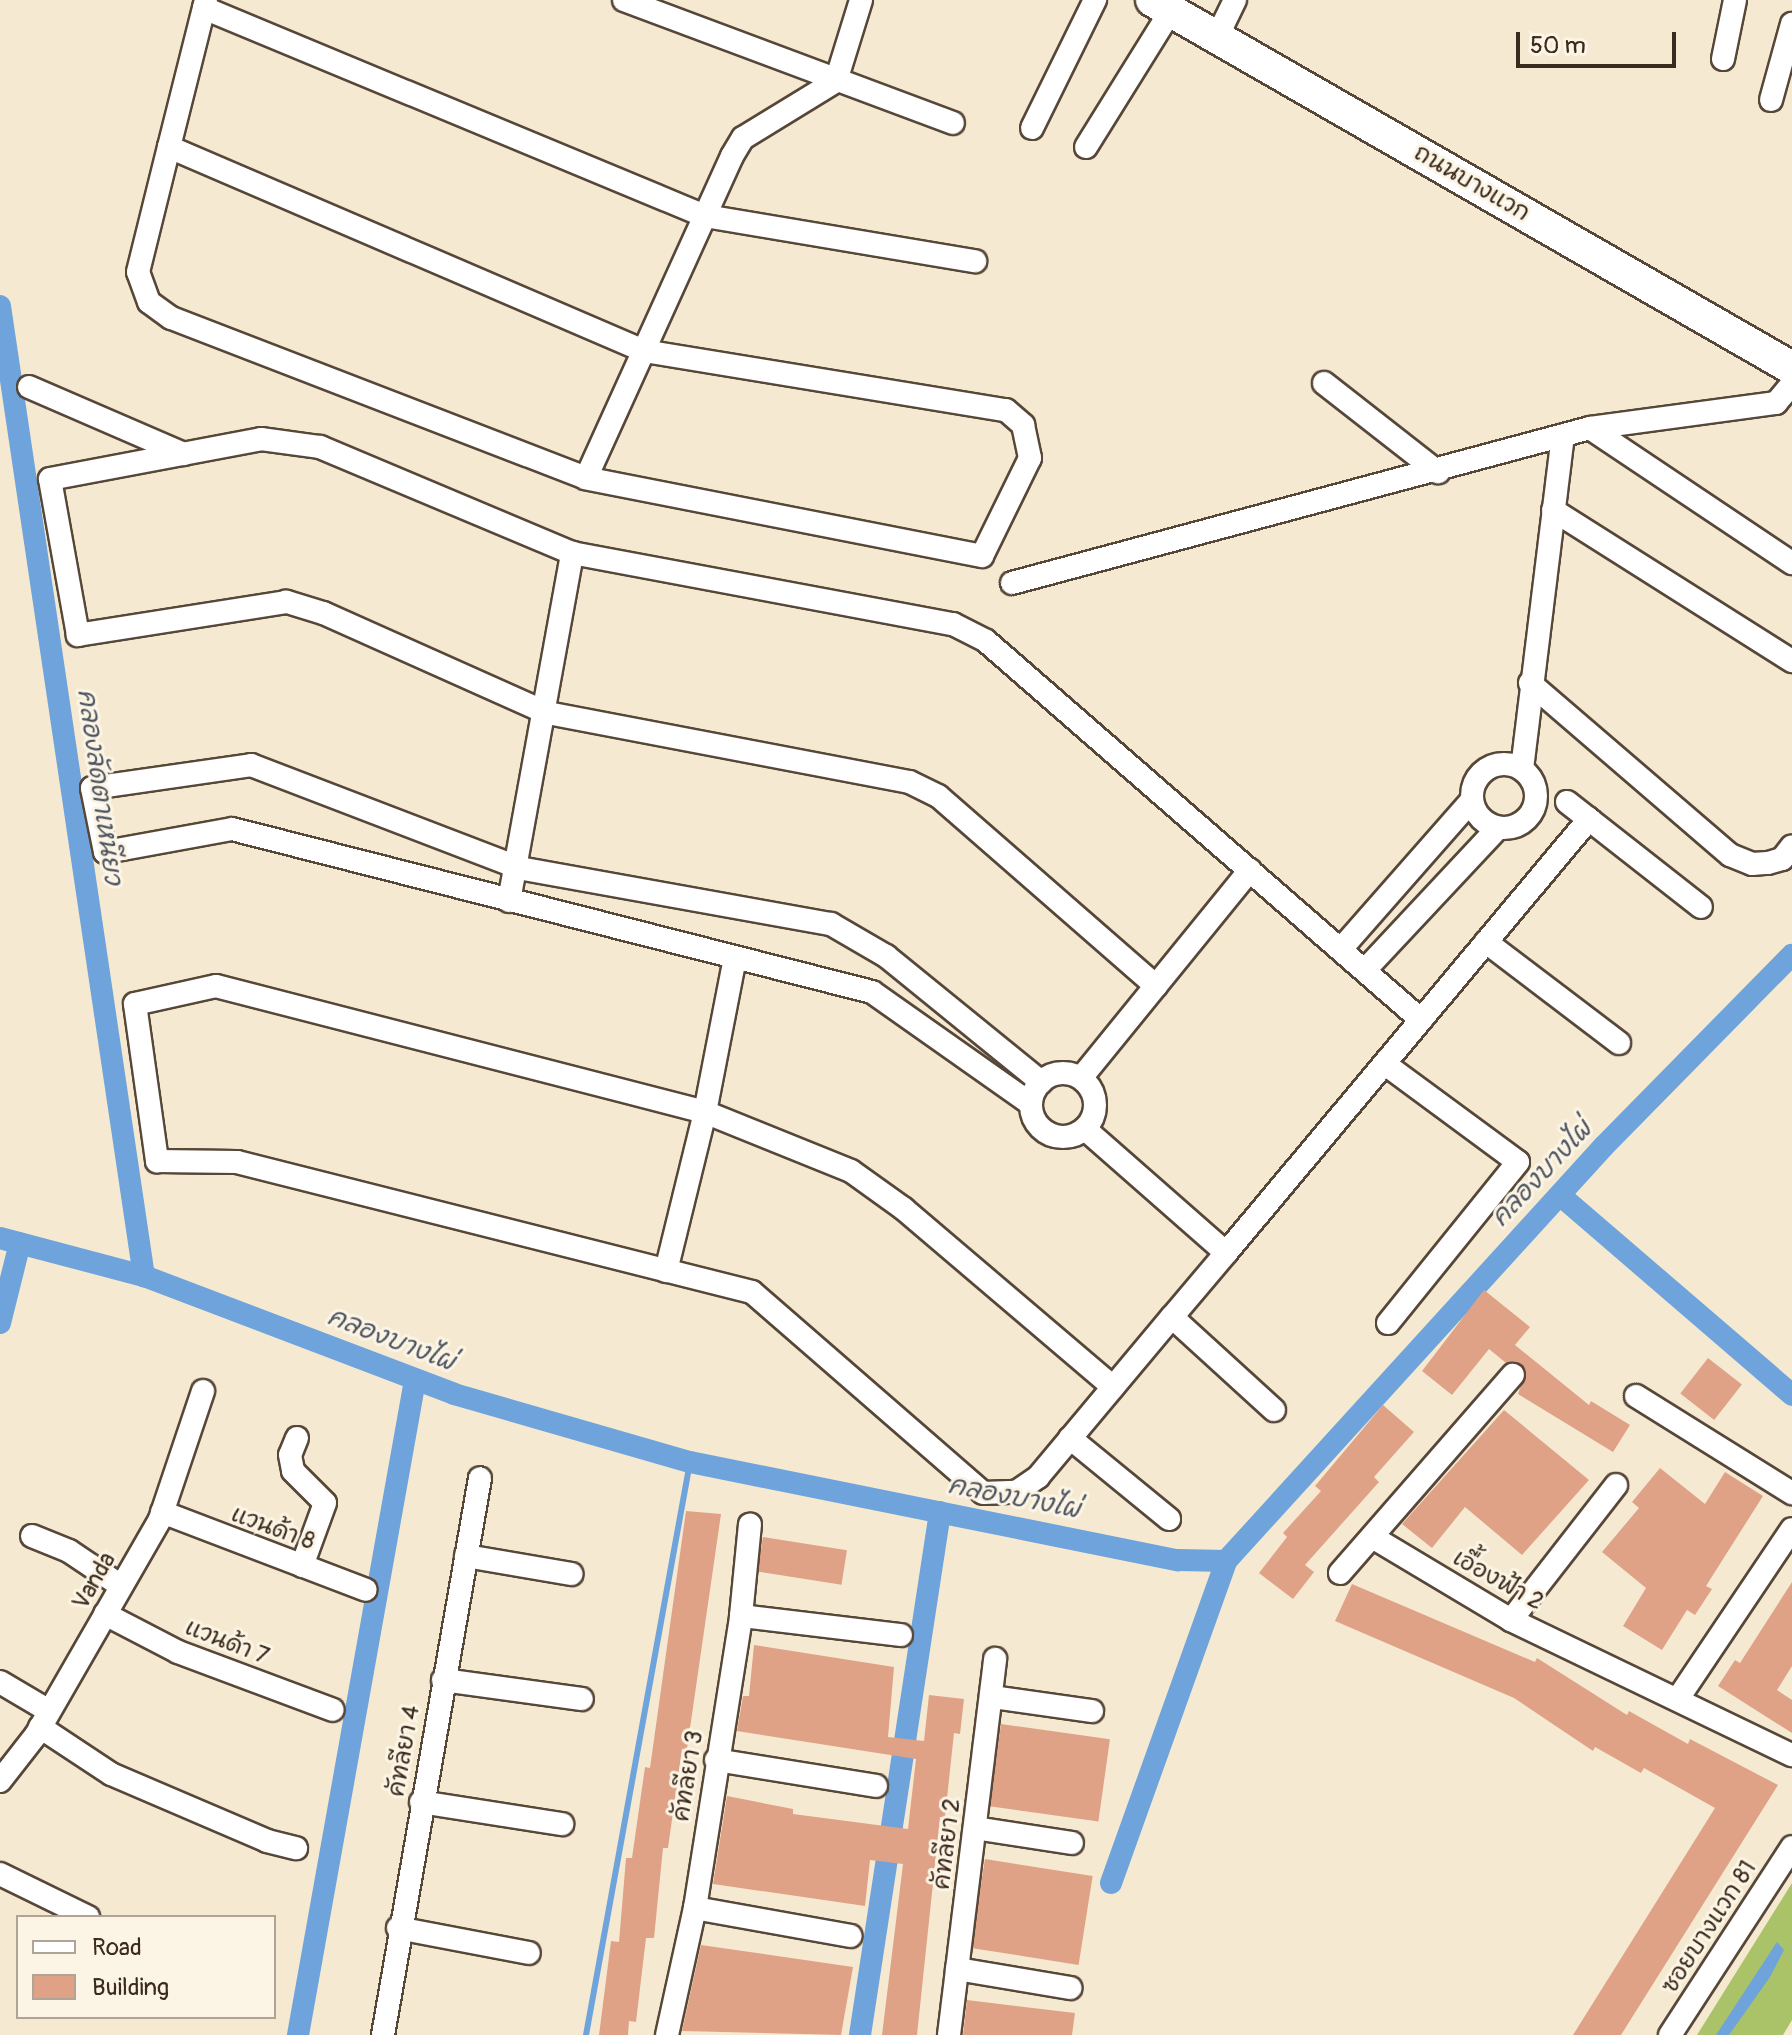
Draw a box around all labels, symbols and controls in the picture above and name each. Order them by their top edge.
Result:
scale bar [1520,16,1680,66]
text: 50 m [1530,31,1586,60]
street label: ถนนบางแวก [1409,138,1535,228]
water label: คลองลัดตาเหนียว [70,687,128,887]
water label: คลองบางไผ่ [1485,1115,1599,1233]
water label: คลองบางไผ่ [323,1302,459,1378]
water label: คลองบางไผ่ [946,1470,1082,1526]
street label: แวนด้า 8 [227,1500,319,1556]
street label: เอื้องฟ้า 2 [1448,1543,1548,1617]
street label: Vanda [66,1547,122,1615]
street label: แวนด้า 7 [181,1613,273,1671]
street label: คัทลียา 4 [382,1703,426,1799]
street label: คัทลียา 3 [667,1729,709,1823]
street label: คัทลียา 2 [927,1797,967,1891]
street label: ซอยบางแวก 81 [1655,1855,1763,1999]
legend [16,1915,276,2019]
text: Road [92,1933,142,1962]
text: Building [92,1973,169,2002]

